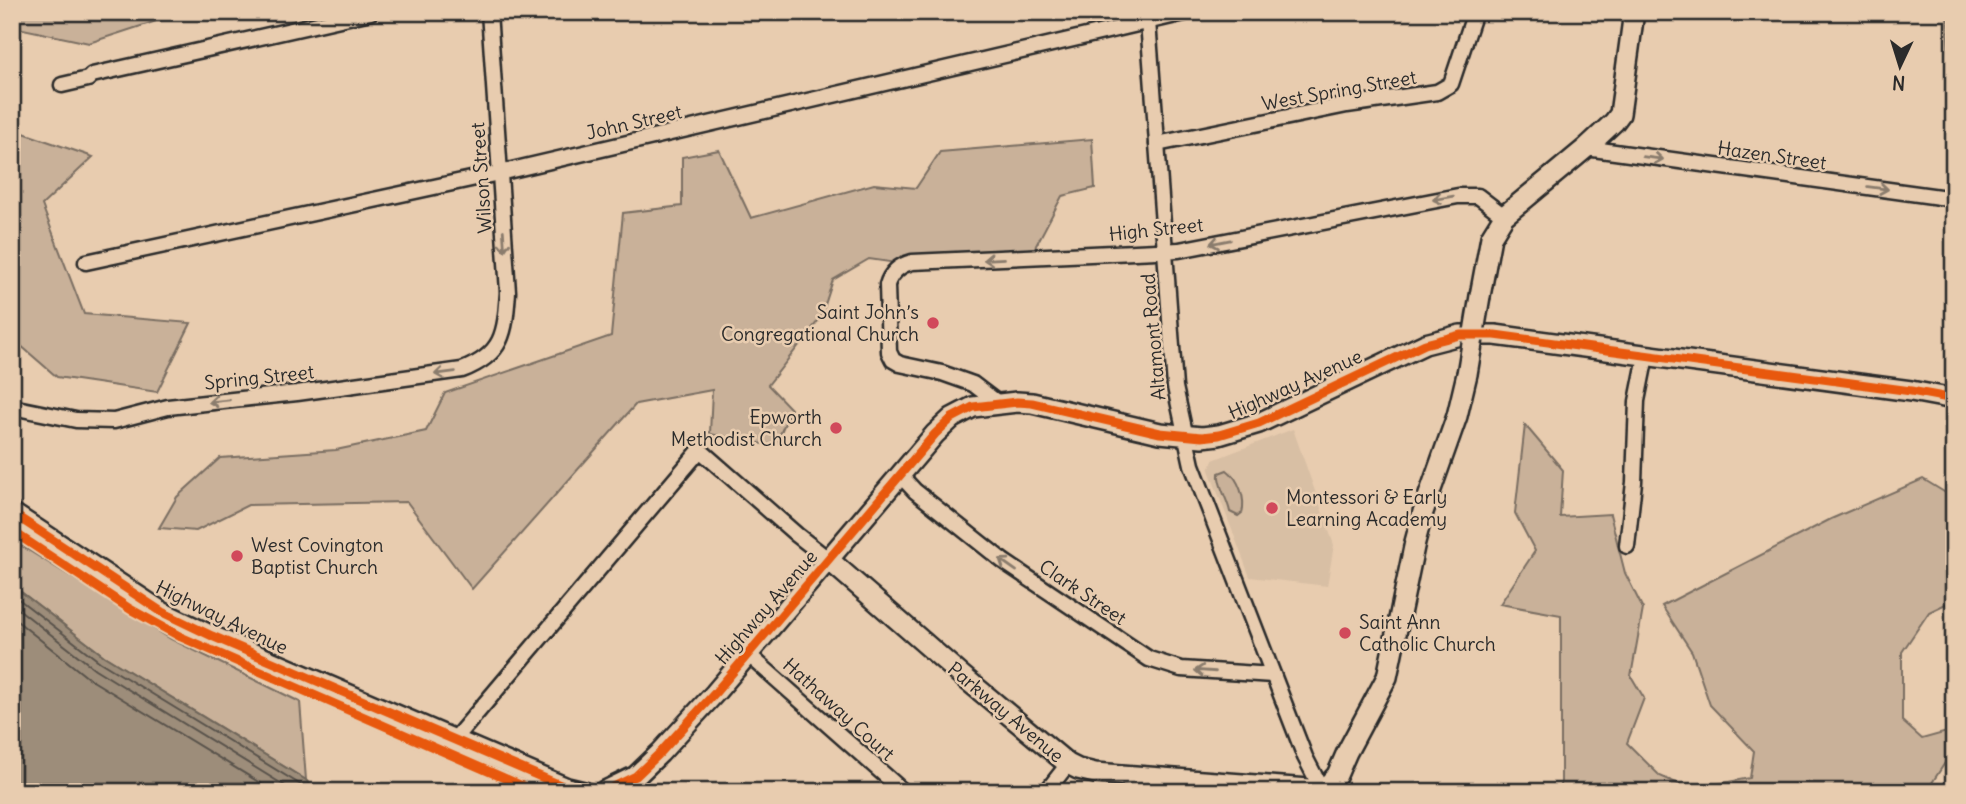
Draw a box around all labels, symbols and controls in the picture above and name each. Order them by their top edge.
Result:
north arrow [1864,32,1934,102]
street label: West Spring Street [1260,65,1418,115]
text: N [1891,71,1906,95]
street label: John Street [584,99,684,145]
street label: Wilson Street [465,122,497,234]
street label: Hazen Street [1716,135,1828,175]
one-way arrow [1641,152,1664,165]
one-way arrow [1867,182,1889,195]
one-way arrow [1432,192,1455,205]
street label: High Street [1108,212,1204,246]
one-way arrow [498,229,511,252]
one-way arrow [1209,235,1232,249]
one-way arrow [982,253,1005,266]
street label: Altamont Road [1135,273,1171,401]
place label: Saint John’s Congregational Church [721,300,919,346]
marker: Saint John’s Congregational Church [925,315,941,331]
street label: Highway Avenue [1224,344,1366,424]
street label: Spring Street [203,359,315,395]
one-way arrow [434,366,456,379]
one-way arrow [208,395,231,408]
place label: Epworth Methodist Church [671,405,822,451]
marker: Epworth Methodist Church [828,420,844,436]
place label: Montessori & Early Learning Academy [1286,485,1447,531]
marker: Montessori & Early Learning Academy [1264,500,1280,516]
place label: West Covington Baptist Church [251,533,384,579]
street label: Highway Avenue [710,545,822,669]
marker: West Covington Baptist Church [229,548,245,564]
street label: Clark Street [1035,554,1131,630]
one-way arrow [999,558,1018,572]
street label: Highway Avenue [152,575,292,659]
place label: Saint Ann Catholic Church [1359,610,1496,656]
marker: Saint Ann Catholic Church [1337,625,1353,641]
street label: Hathaway Court [778,653,900,765]
street label: Parkway Avenue [943,657,1069,767]
one-way arrow [1194,664,1217,677]

